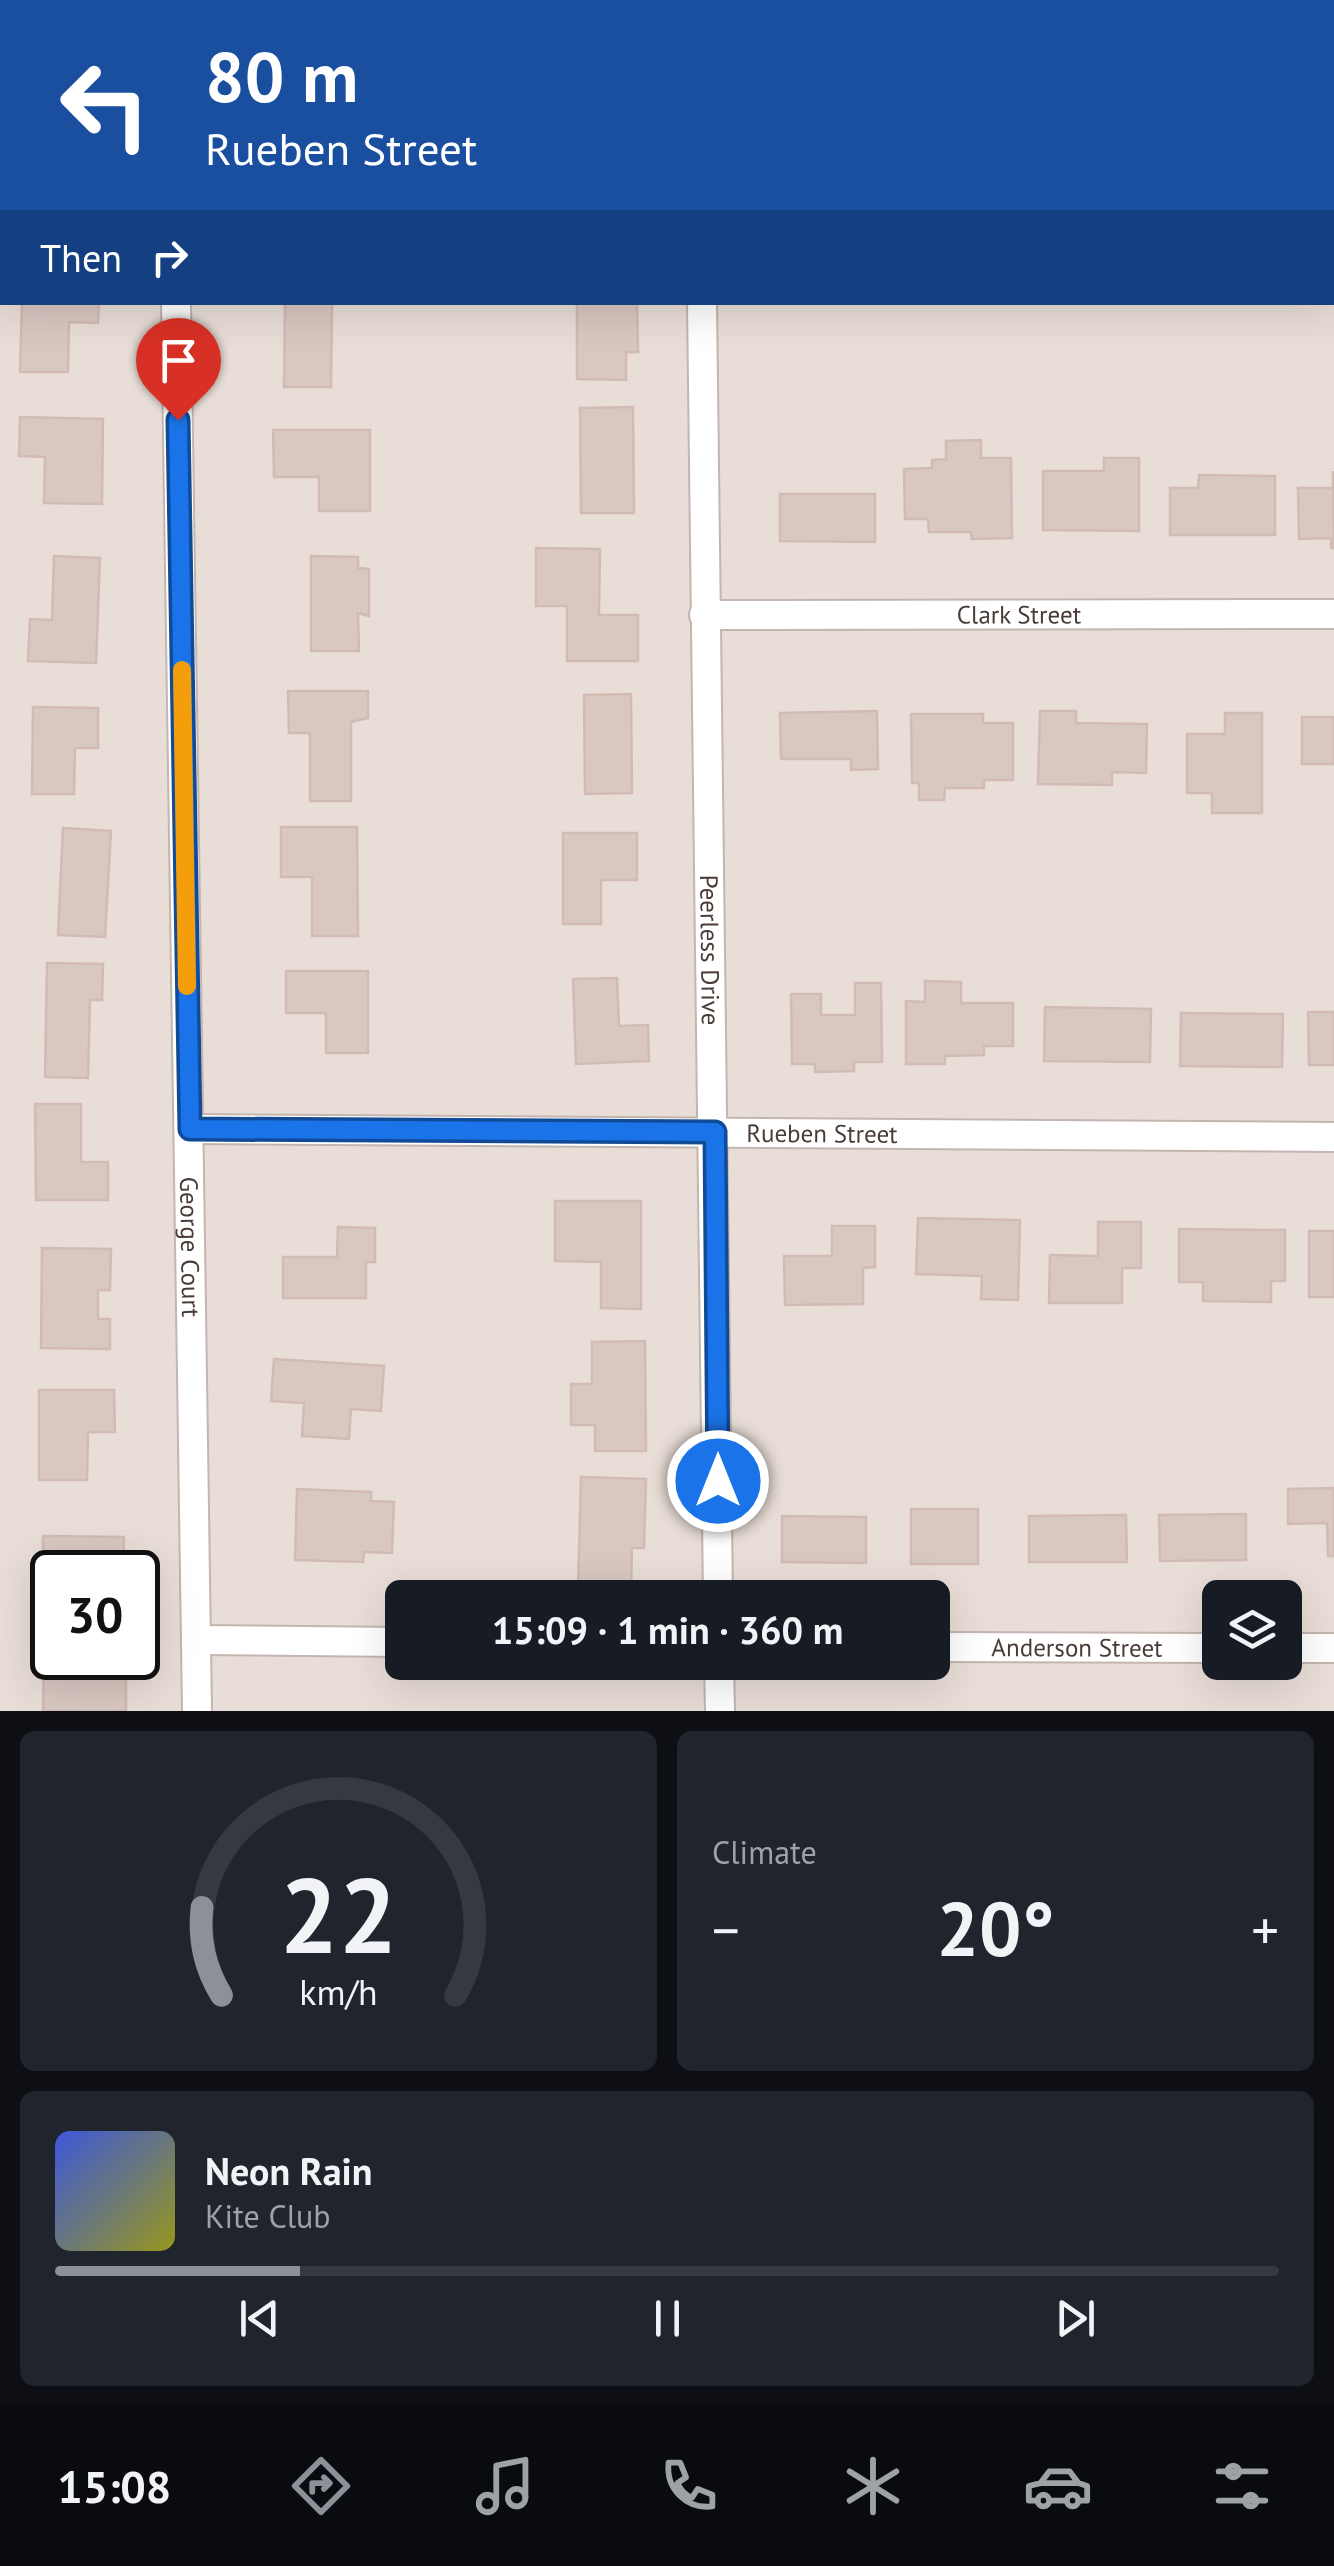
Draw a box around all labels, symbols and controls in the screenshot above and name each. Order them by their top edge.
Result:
text: 80 m [205,31,358,121]
icon: left [40,40,170,170]
text: Rueben Street [205,119,477,177]
icon: right [142,230,197,285]
text: Then [40,233,122,282]
pin [136,318,221,421]
icon: arrive [151,333,206,388]
street label: Clark Street [957,598,1082,631]
street label: Peerless Drive [693,874,727,1025]
street label: Rueben Street [746,1117,898,1150]
street label: George Court [173,1176,207,1318]
position arrow [666,1429,770,1533]
speed limit sign: 30 [30,1550,160,1680]
map controls [1202,1580,1302,1680]
button: layers [1202,1580,1302,1680]
text: 15:09 · 1 min · 360 m [492,1605,843,1654]
street label: Anderson Street [991,1631,1163,1664]
text: Climate [712,1831,817,1873]
text: 22 [280,1847,397,1982]
text: 20° [937,1880,1054,1977]
text: − [712,1894,740,1965]
text: + [1251,1894,1279,1965]
text: km/h [299,1969,378,2015]
text: Neon Rain [205,2146,372,2195]
text: Kite Club [205,2195,331,2237]
icon: previous [232,2291,287,2346]
icon: pause [640,2291,695,2346]
icon: next [1048,2291,1103,2346]
icon: directions [286,2451,356,2521]
icon: music [470,2451,540,2521]
icon: phone [654,2451,724,2521]
icon: climate [838,2451,908,2521]
icon: car [1023,2451,1093,2521]
icon: filters [1207,2451,1277,2521]
text: 15:08 [57,2457,171,2515]

